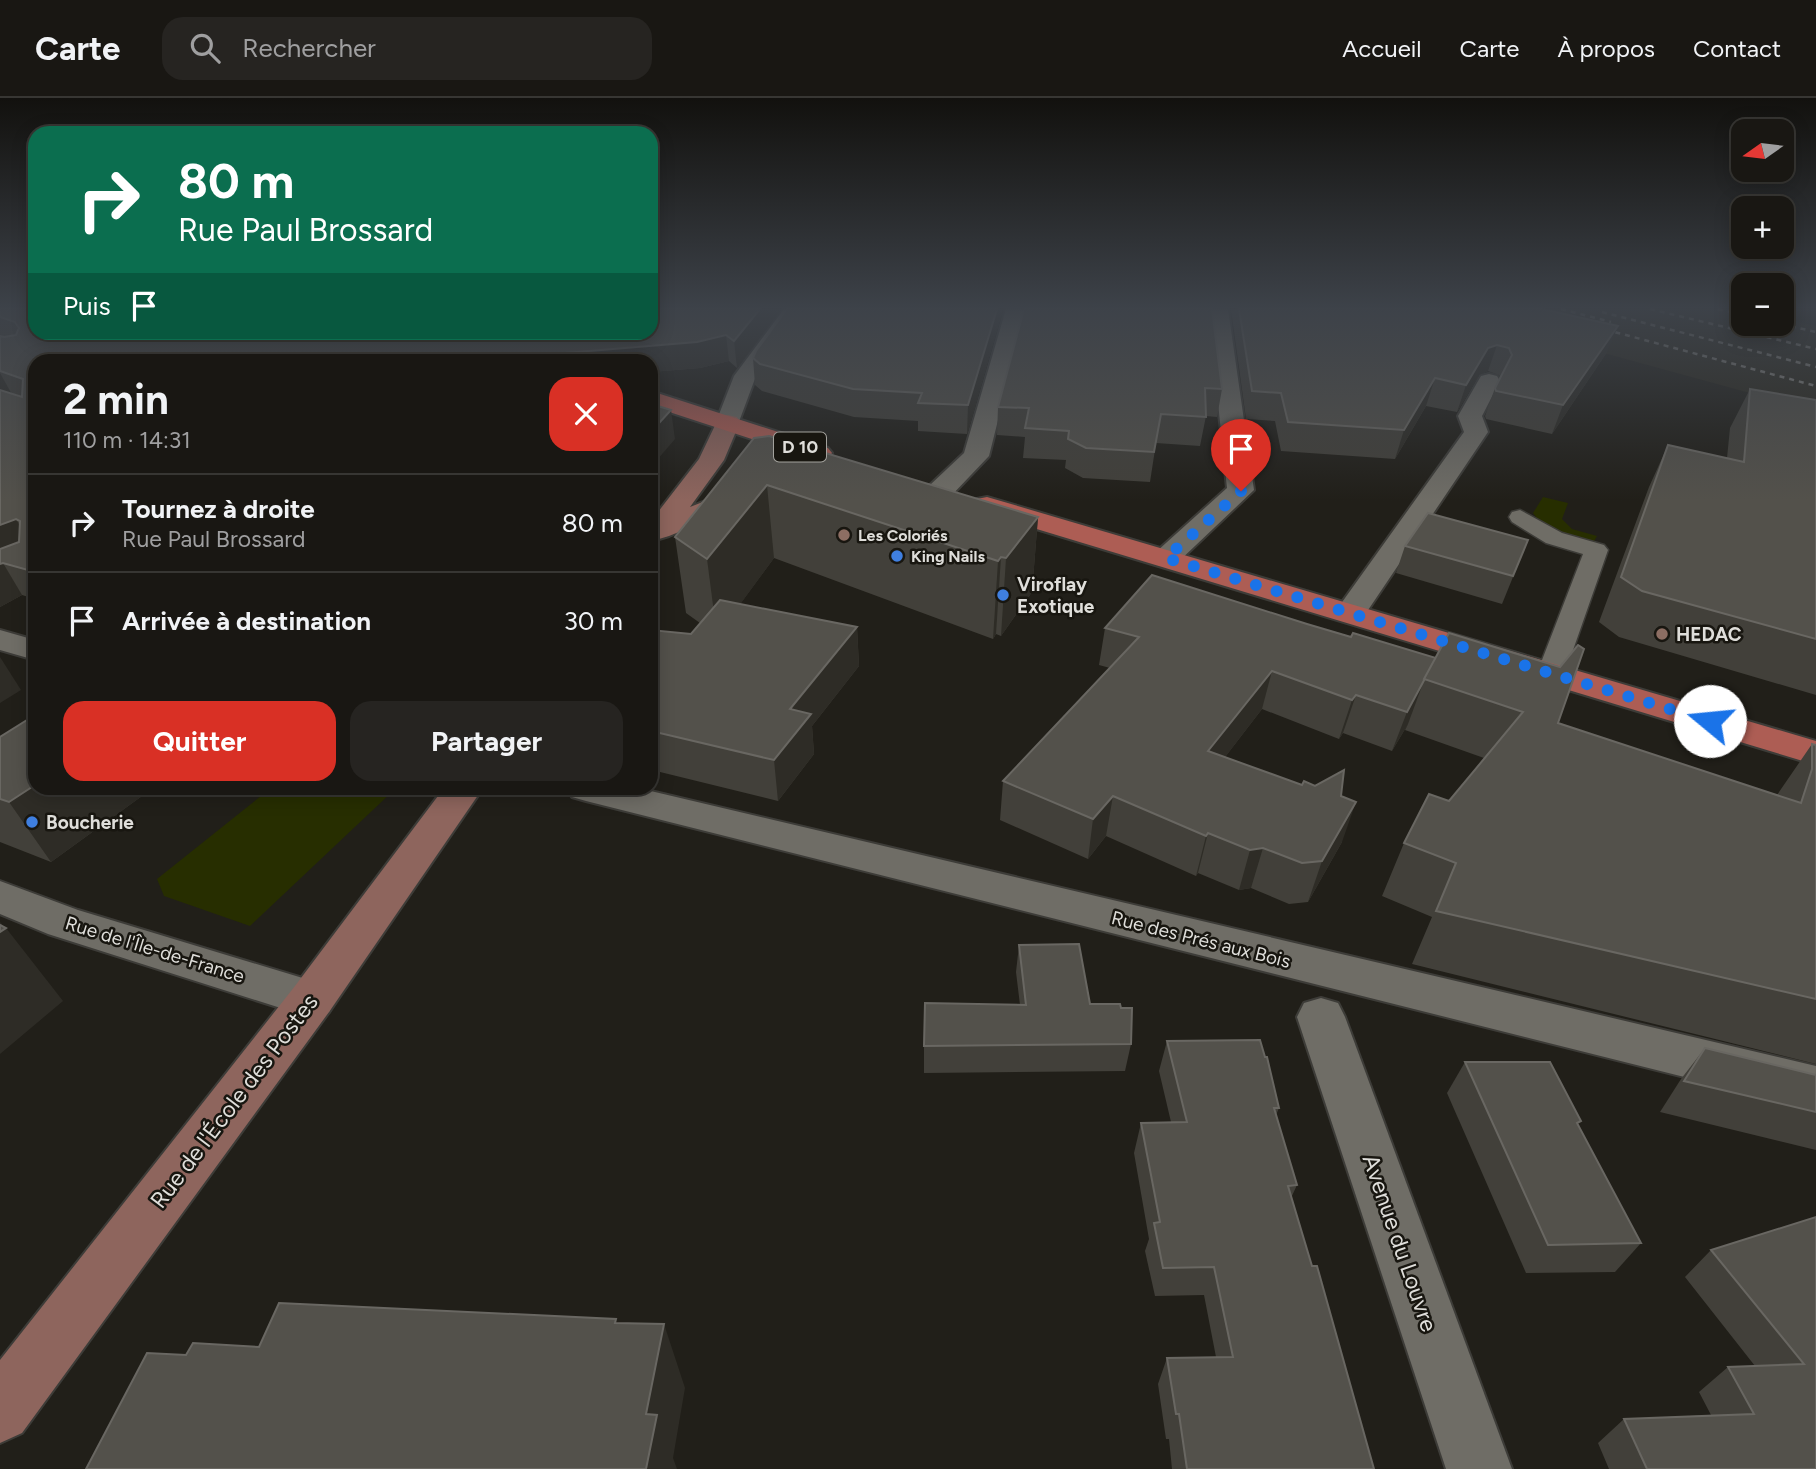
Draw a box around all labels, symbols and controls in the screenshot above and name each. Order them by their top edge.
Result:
search box [162,17,652,80]
text: Carte [35,29,120,68]
icon: search [186,29,224,67]
text: Rechercher [242,32,376,64]
text: Accueil [1342,34,1422,63]
text: Carte [1460,34,1519,63]
text: À propos [1557,34,1655,63]
text: Contact [1693,34,1781,63]
north arrow [1731,119,1794,182]
map controls [1731,119,1794,336]
text: 80 m [178,151,294,210]
icon: right [63,154,154,245]
button: + [1731,196,1794,259]
text: Rue Paul Brossard [178,211,433,249]
button: − [1731,273,1794,336]
icon: arrive [125,287,163,325]
text: Puis [63,290,111,322]
text: 2 min [63,374,169,425]
button: close [549,377,623,451]
pin [1211,419,1271,491]
text: 110 m · 14:31 [63,426,191,454]
icon: arrive [1222,430,1260,468]
road number: D 10 [774,432,826,461]
text: Tournez à droite [122,493,315,525]
icon: right [63,504,101,542]
text: 80 m [562,507,623,539]
text: Rue Paul Brossard [122,525,305,553]
place label: Les Coloriés [858,526,948,545]
marker: Les Coloriés [836,527,852,543]
place label: King Nails [911,547,985,566]
marker: King Nails [889,548,905,564]
place label: Viroflay Exotique [1017,573,1095,618]
marker: Viroflay Exotique [995,587,1011,603]
icon: arrive [63,602,101,640]
text: Arrivée à destination [122,605,371,637]
text: 30 m [564,605,623,637]
place label: HEDAC [1676,623,1742,646]
marker: HEDAC [1654,626,1670,642]
position arrow [1673,684,1747,758]
button: Quitter [63,701,336,781]
button: Partager [350,701,623,781]
place label: Boucherie [46,811,134,834]
marker: Boucherie [24,814,40,830]
street label: Rue des Prés aux Bois [1109,906,1293,973]
street label: Rue de l'Île-de-France [62,911,247,988]
street label: Rue de l'École des Postes [144,988,324,1214]
street label: Avenue du Louvre [1357,1151,1443,1335]

